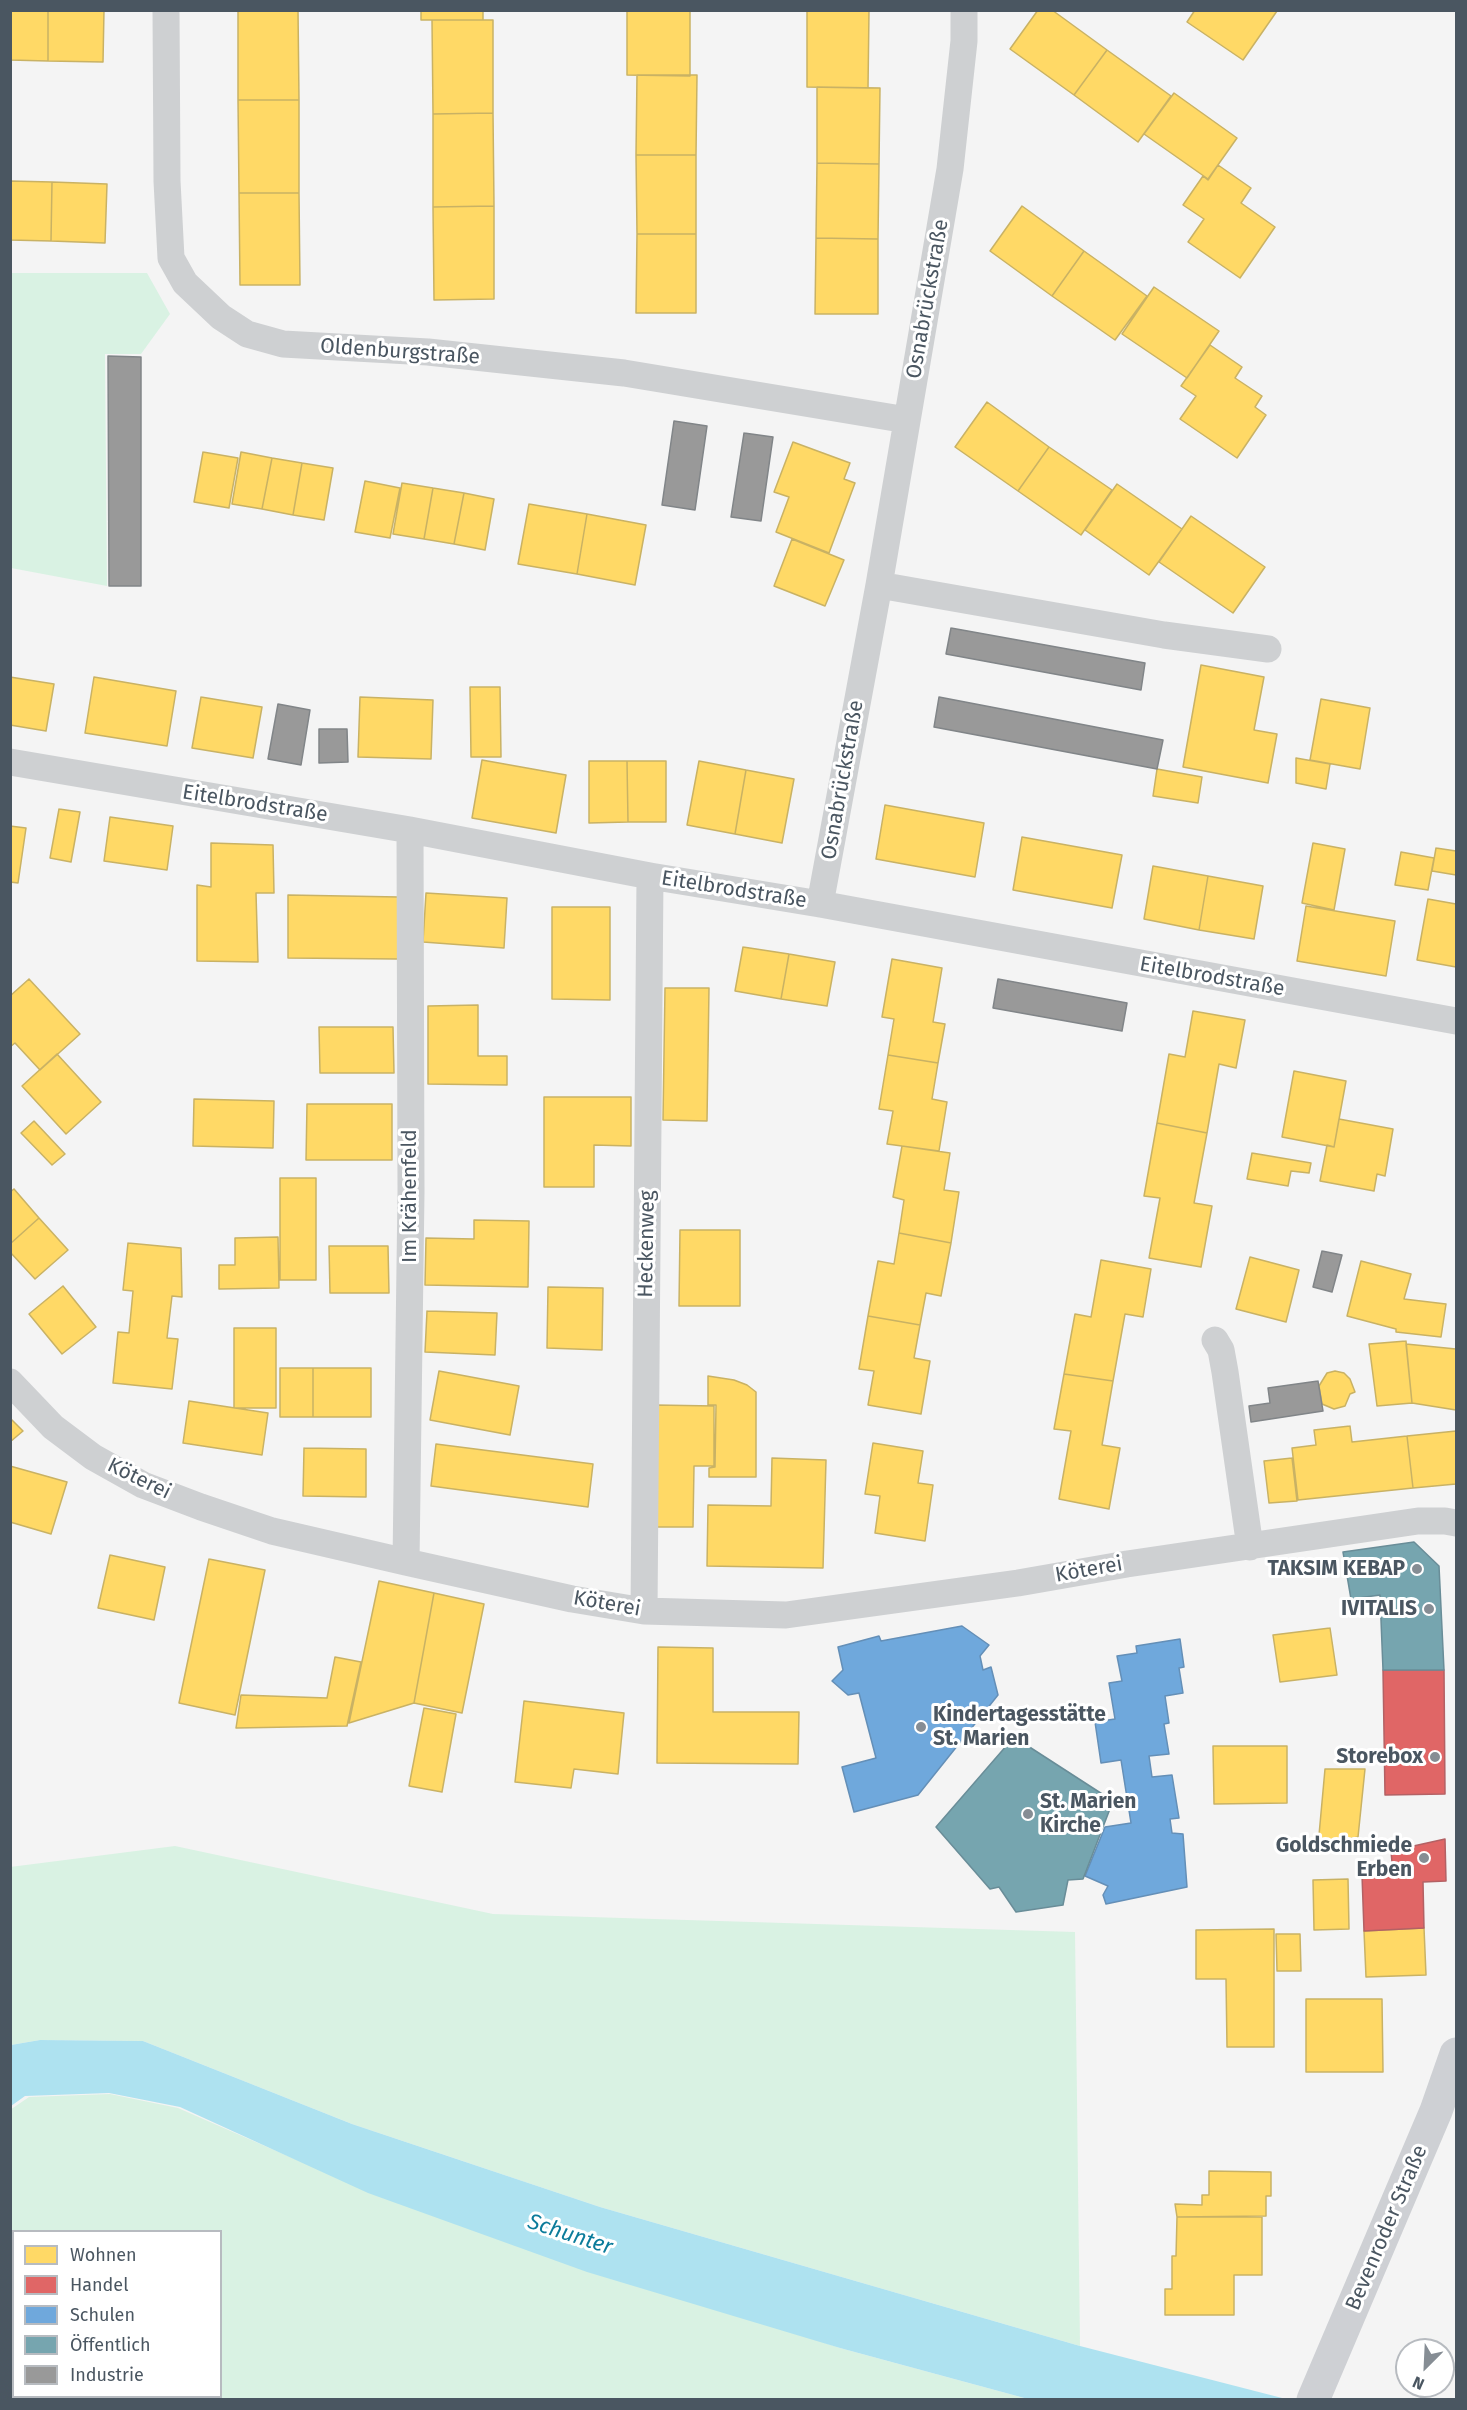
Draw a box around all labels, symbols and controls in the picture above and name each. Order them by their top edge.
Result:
street label: Osnabrückstraße [902,217,954,381]
street label: Oldenburgstraße [319,334,481,370]
street label: Osnabrückstraße [817,698,869,862]
street label: Eitelbrodstraße [180,780,330,828]
street label: Eitelbrodstraße [659,866,809,914]
street label: Eitelbrodstraße [1137,952,1287,1002]
street label: Im Krähenfeld [397,1129,423,1263]
street label: Heckenweg [633,1190,661,1298]
street label: Köterei [103,1453,175,1505]
street label: Köterei [1053,1552,1125,1588]
place label: TAKSIM KEBAP [1267,1556,1405,1582]
marker: TAKSIM KEBAP [1410,1562,1424,1576]
street label: Köterei [571,1586,643,1622]
place label: IVITALIS [1341,1596,1417,1622]
marker: IVITALIS [1422,1602,1436,1616]
place label: Kindertagesstätte St. Marien [933,1702,1106,1752]
marker: Kindertagesstätte St. Marien [914,1720,928,1734]
place label: Storebox [1336,1744,1423,1770]
marker: Storebox [1428,1750,1442,1764]
place label: St. Marien Kirche [1040,1789,1136,1839]
marker: St. Marien Kirche [1021,1807,1035,1821]
place label: Goldschmiede Erben [1276,1833,1412,1883]
marker: Goldschmiede Erben [1417,1851,1431,1865]
street label: Bevenroder Straße [1341,2141,1433,2315]
water label: Schunter [524,2209,616,2261]
legend [12,2230,222,2398]
text: Wohnen [70,2244,137,2266]
text: Handel [70,2274,128,2296]
text: Schulen [70,2304,135,2326]
text: Öffentlich [70,2334,151,2356]
north arrow [1395,2338,1455,2398]
text: Industrie [70,2364,144,2386]
text: N [1410,2372,1427,2394]

